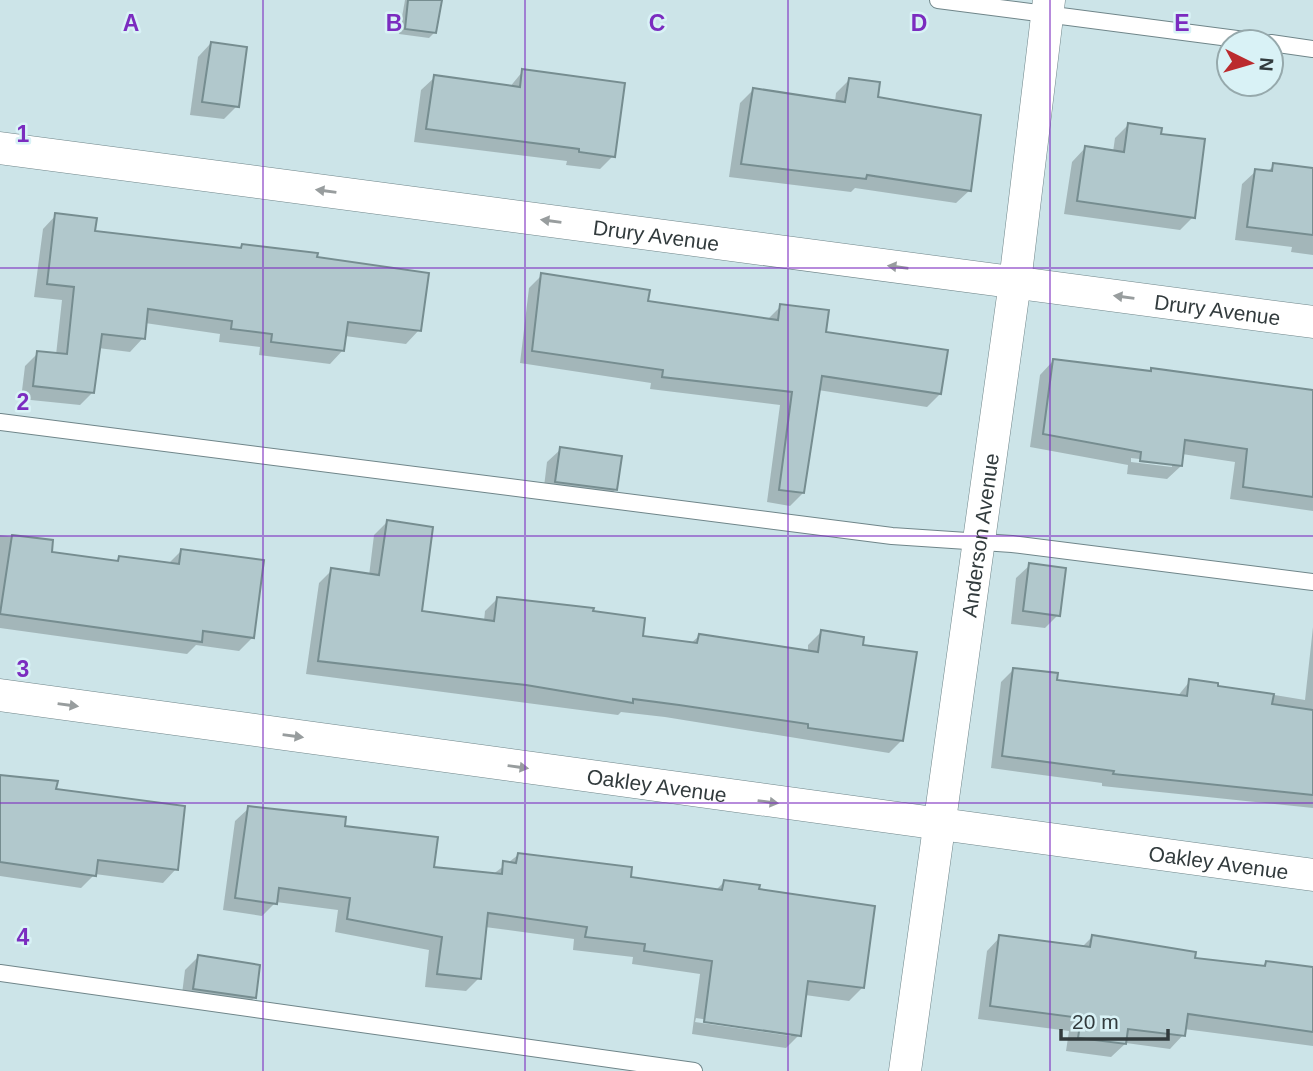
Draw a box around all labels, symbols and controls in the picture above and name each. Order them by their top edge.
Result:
text: A [123,10,139,36]
text: B [386,10,402,36]
text: C [649,10,665,36]
text: D [911,10,927,36]
text: E [1174,10,1190,36]
north arrow [1215,28,1285,98]
text: N [1255,57,1277,72]
text: 1 [17,121,30,147]
one-way arrow [315,185,337,196]
one-way arrow [540,215,562,226]
street label: Drury Avenue [592,215,721,255]
one-way arrow [887,261,909,272]
street label: Drury Avenue [1153,290,1282,329]
one-way arrow [1113,291,1135,302]
text: 2 [17,389,29,415]
street label: Anderson Avenue [957,452,1003,619]
text: 3 [17,656,29,682]
one-way arrow [57,699,79,710]
one-way arrow [282,731,304,742]
one-way arrow [507,762,529,773]
street label: Oakley Avenue [585,764,728,806]
one-way arrow [757,797,779,808]
street label: Oakley Avenue [1147,841,1290,883]
text: 4 [17,924,30,950]
scale bar [1061,998,1168,1042]
text: 20 m [1072,1010,1119,1033]

